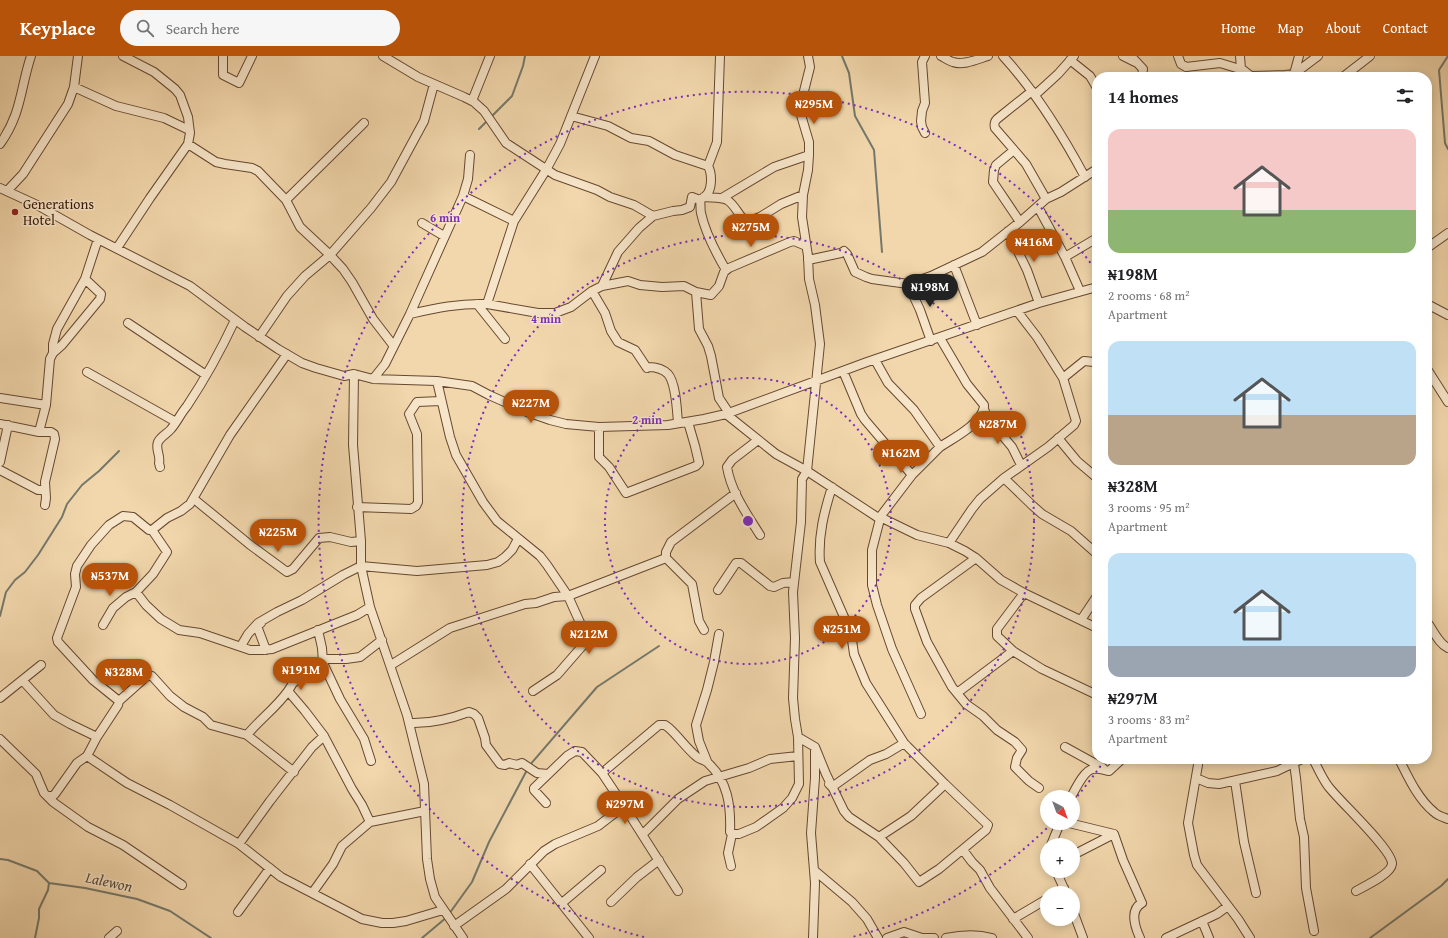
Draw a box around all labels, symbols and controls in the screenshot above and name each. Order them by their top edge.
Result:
search box [120,10,400,46]
text: Keyplace [20,14,96,42]
icon: search [134,17,156,39]
text: Search here [166,18,240,39]
text: Home [1221,18,1256,38]
text: Map [1278,18,1303,38]
text: About [1325,18,1361,38]
text: Contact [1383,18,1428,38]
text: 14 homes [1108,84,1179,109]
icon: filters [1394,85,1416,107]
pin: ₦295M [786,91,842,125]
text: ₦295M [795,94,833,113]
icon: home [1226,155,1298,227]
place label: Generations Hotel [23,194,94,230]
marker: Generations Hotel [10,207,20,217]
text: 6 min [430,209,460,226]
pin: ₦275M [723,214,779,248]
text: ₦275M [732,217,770,236]
pin: ₦416M [1006,229,1062,263]
text: ₦416M [1015,232,1053,251]
text: ₦198M [1108,261,1158,286]
pin: ₦198M [902,274,958,308]
text: ₦198M [911,277,949,296]
text: 2 rooms · 68 m² [1108,286,1190,305]
text: Apartment [1108,305,1168,324]
text: 4 min [531,310,561,327]
icon: home [1226,367,1298,439]
pin: ₦227M [503,390,559,424]
text: ₦227M [512,393,550,412]
text: 2 min [632,411,662,428]
pin: ₦287M [970,411,1026,445]
text: ₦287M [979,414,1017,433]
pin: ₦162M [873,440,929,474]
text: ₦162M [882,443,920,462]
text: ₦328M [1108,473,1158,498]
text: 3 rooms · 95 m² [1108,498,1190,517]
centre of rings [741,514,755,528]
text: Apartment [1108,517,1168,536]
pin: ₦225M [250,519,306,553]
text: ₦225M [259,522,297,541]
pin: ₦537M [82,563,138,597]
text: ₦537M [91,566,129,585]
icon: home [1226,579,1298,651]
pin: ₦251M [814,616,870,650]
text: ₦251M [823,619,861,638]
pin: ₦212M [561,621,617,655]
text: ₦212M [570,624,608,643]
pin: ₦191M [273,657,329,691]
pin: ₦328M [96,659,152,693]
text: ₦191M [282,660,320,679]
text: ₦328M [105,662,143,681]
text: ₦297M [1108,685,1158,710]
text: 3 rooms · 83 m² [1108,710,1190,729]
text: Apartment [1108,729,1168,748]
north arrow [1040,790,1080,830]
map controls [1040,790,1080,926]
pin: ₦297M [597,791,653,825]
text: ₦297M [606,794,644,813]
button: + [1040,838,1080,878]
water label: Lalewon [83,866,135,897]
button: − [1040,886,1080,926]

